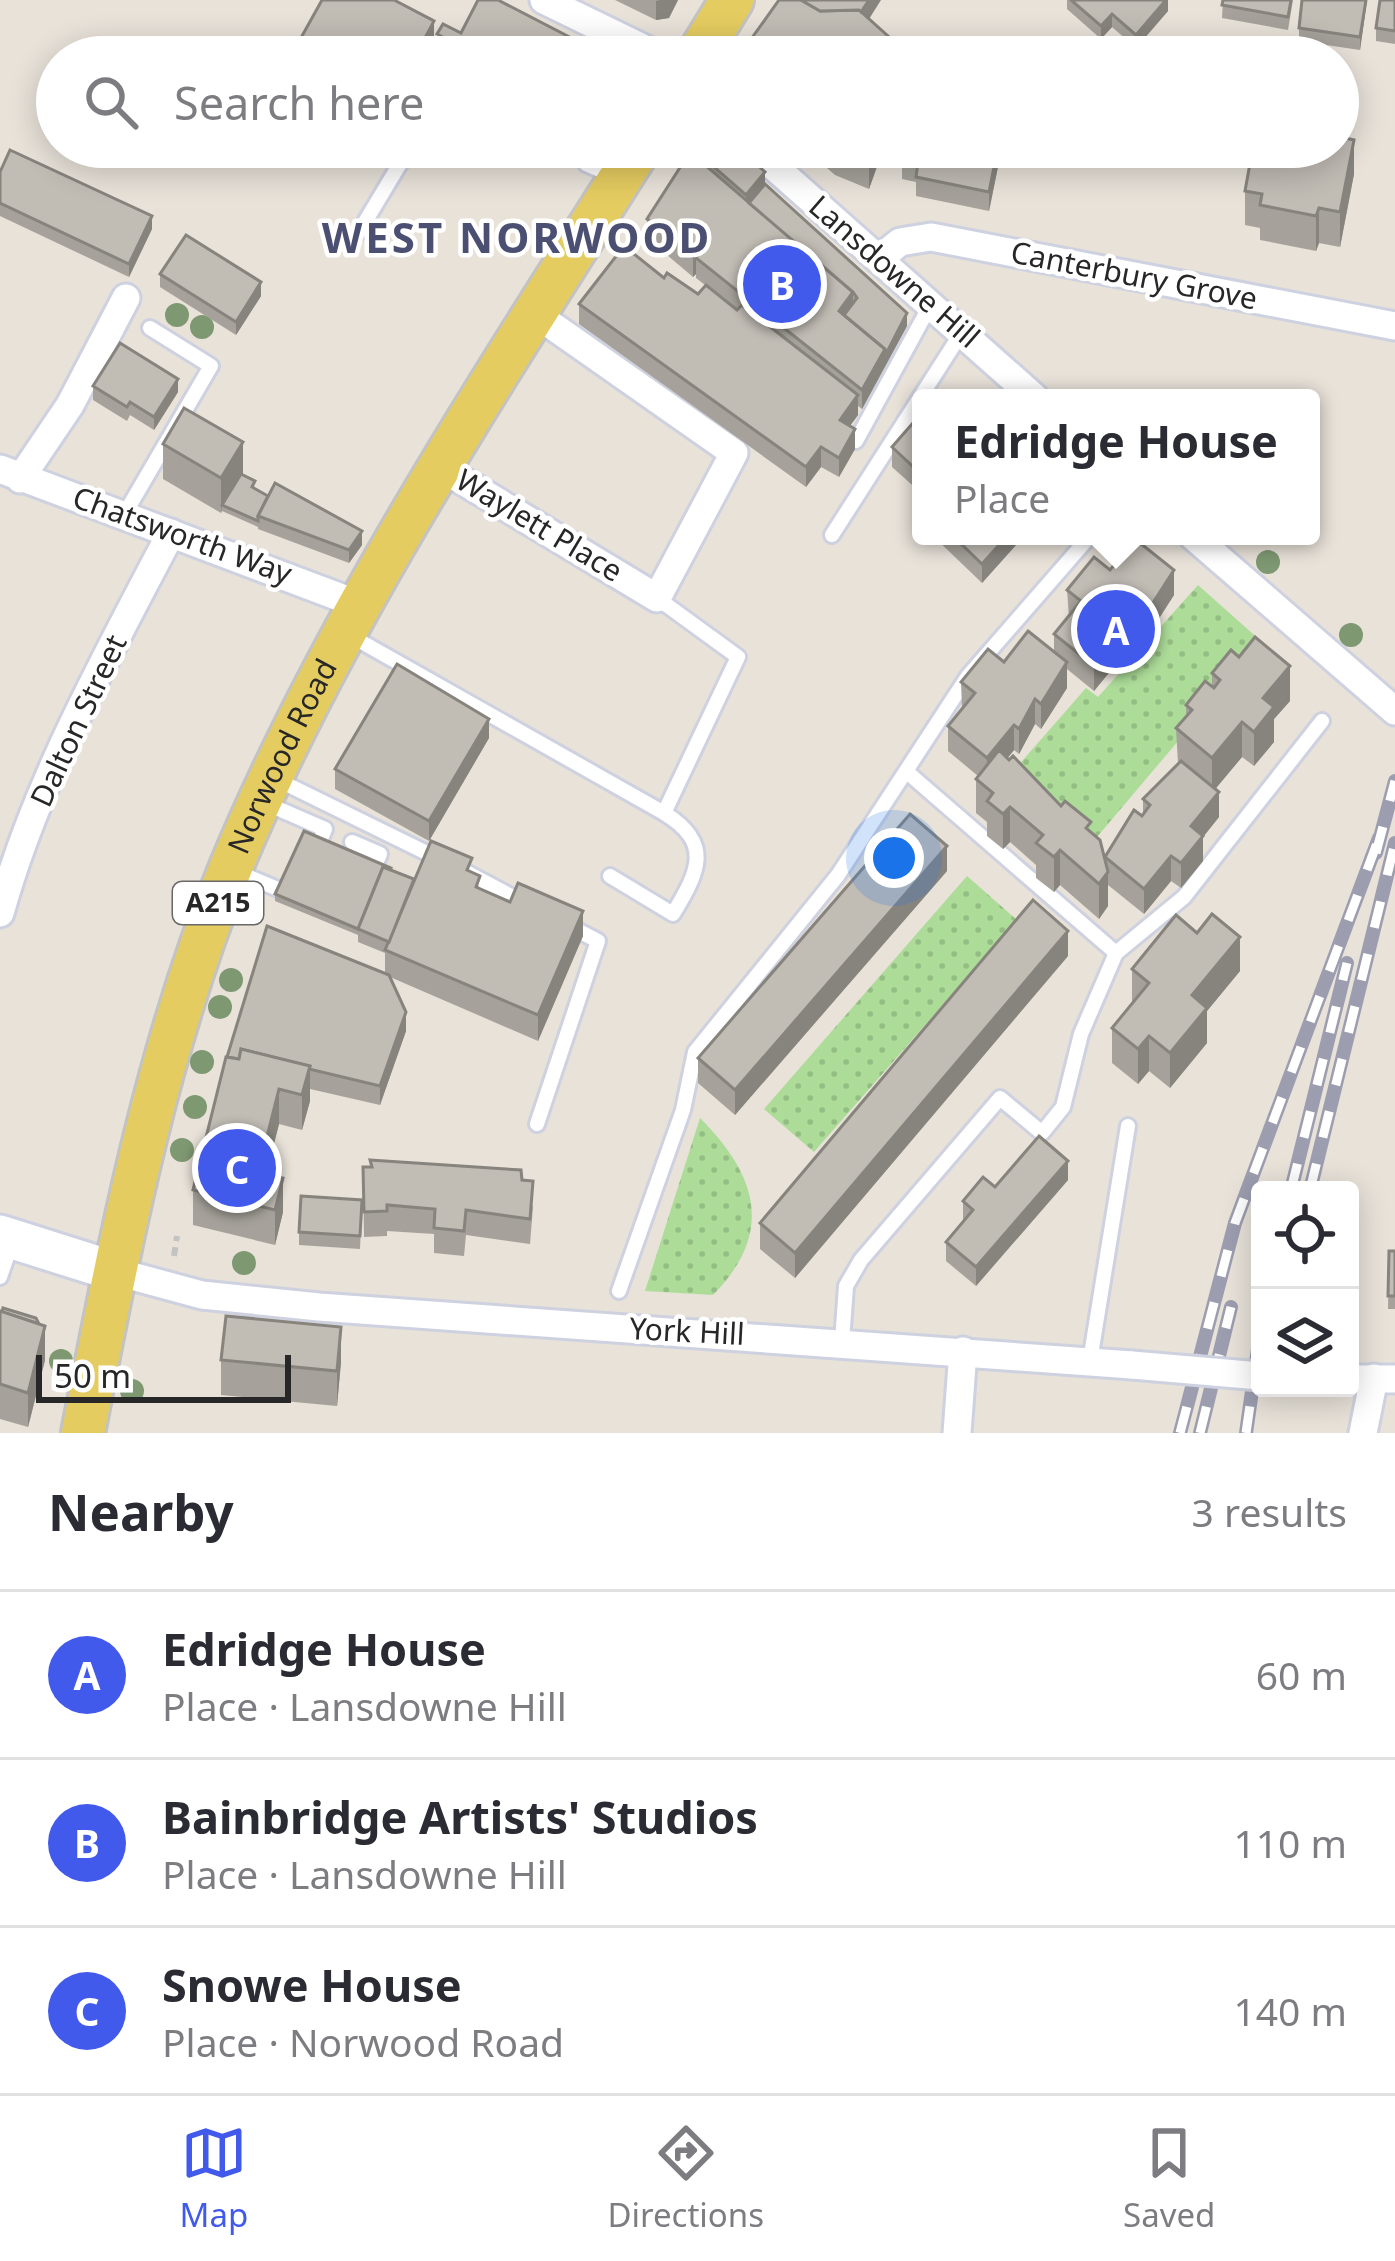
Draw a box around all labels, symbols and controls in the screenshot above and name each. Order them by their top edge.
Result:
search box [36,36,1359,168]
icon: search [78,69,144,135]
text: Search here [174,72,424,133]
street label: Lansdowne Hill [801,185,989,356]
district label: WEST NORWOOD [322,208,712,265]
street label: Canterbury Grove [1008,231,1261,319]
pin: B [743,239,821,329]
popup [912,389,1320,545]
text: Edridge House [954,410,1278,471]
street label: Waylett Place [449,459,631,591]
text: Place [954,471,1050,524]
street label: Chatsworth Way [67,476,298,593]
pin: A [1077,584,1155,674]
street label: Dalton Street [20,627,135,813]
street label: Norwood Road [217,651,346,860]
your location [864,828,924,888]
road number: A215 [173,882,263,924]
pin: C [198,1123,276,1213]
map controls [1251,1181,1359,1397]
button: locate [1251,1181,1359,1289]
button: layers [1251,1289,1359,1397]
street label: York Hill [628,1307,746,1354]
scale bar [36,1349,291,1402]
text: 50 m [54,1353,131,1398]
text: Nearby [48,1476,234,1546]
text: 3 results [1192,1485,1347,1538]
text: Edridge House [162,1618,486,1679]
text: A [74,1648,101,1701]
text: 60 m [1256,1648,1347,1701]
text: Place · Lansdowne Hill [162,1679,567,1732]
text: Bainbridge Artists' Studios [162,1786,758,1847]
text: B [74,1816,100,1869]
text: 110 m [1233,1816,1347,1869]
text: Place · Lansdowne Hill [162,1847,567,1900]
text: Snowe House [162,1954,462,2015]
text: C [74,1984,100,2037]
text: 140 m [1233,1984,1347,2037]
text: Place · Norwood Road [162,2015,564,2068]
tab: Map [180,2120,248,2237]
tab: Directions [607,2120,764,2237]
tab: Saved [1123,2120,1215,2237]

